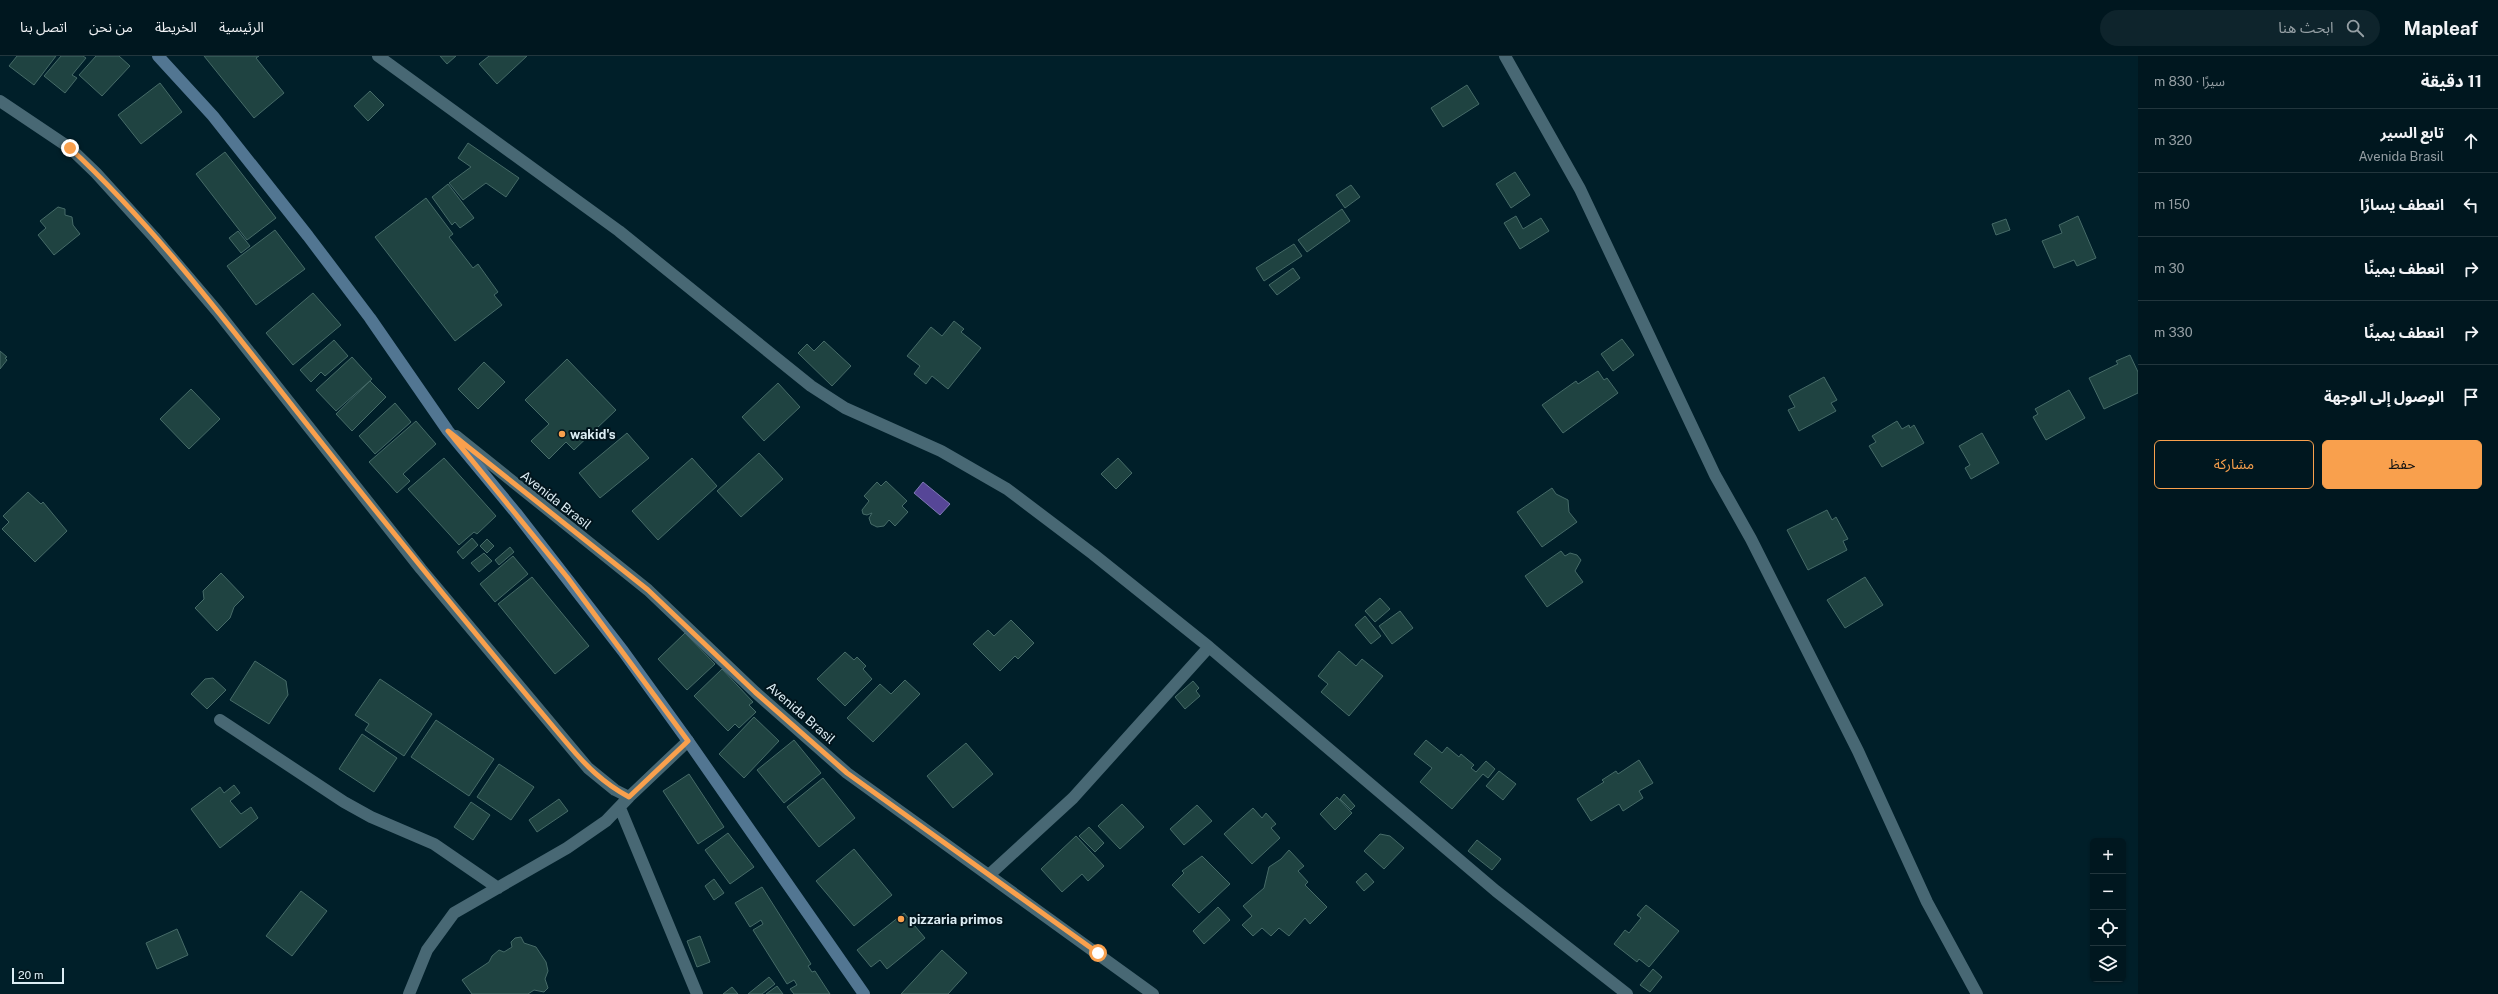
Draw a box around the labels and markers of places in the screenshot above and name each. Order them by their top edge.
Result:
place label: wakid's [570,427,616,442]
marker: wakid's [557,429,567,439]
place label: pizzaria primos [909,912,1003,927]
marker: pizzaria primos [896,914,906,924]

